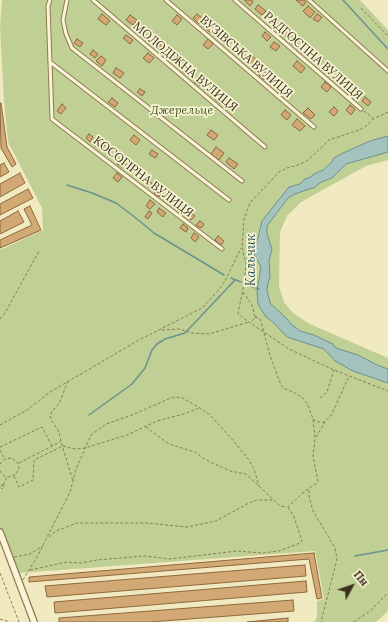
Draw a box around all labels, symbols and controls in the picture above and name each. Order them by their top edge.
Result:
street label: РАДГОСПНА ВУЛИЦЯ [261,9,365,103]
street label: ВУЗІВСЬКА ВУЛИЦЯ [197,13,295,101]
street label: МОЛОДІЖНА ВУЛИЦЯ [130,19,240,115]
park label: Джерельце [151,104,213,118]
street label: КОСОГІРНА ВУЛИЦЯ [90,134,196,220]
water label: Кальчик [243,234,259,286]
north arrow [332,566,372,606]
text: Пн [351,568,372,589]

